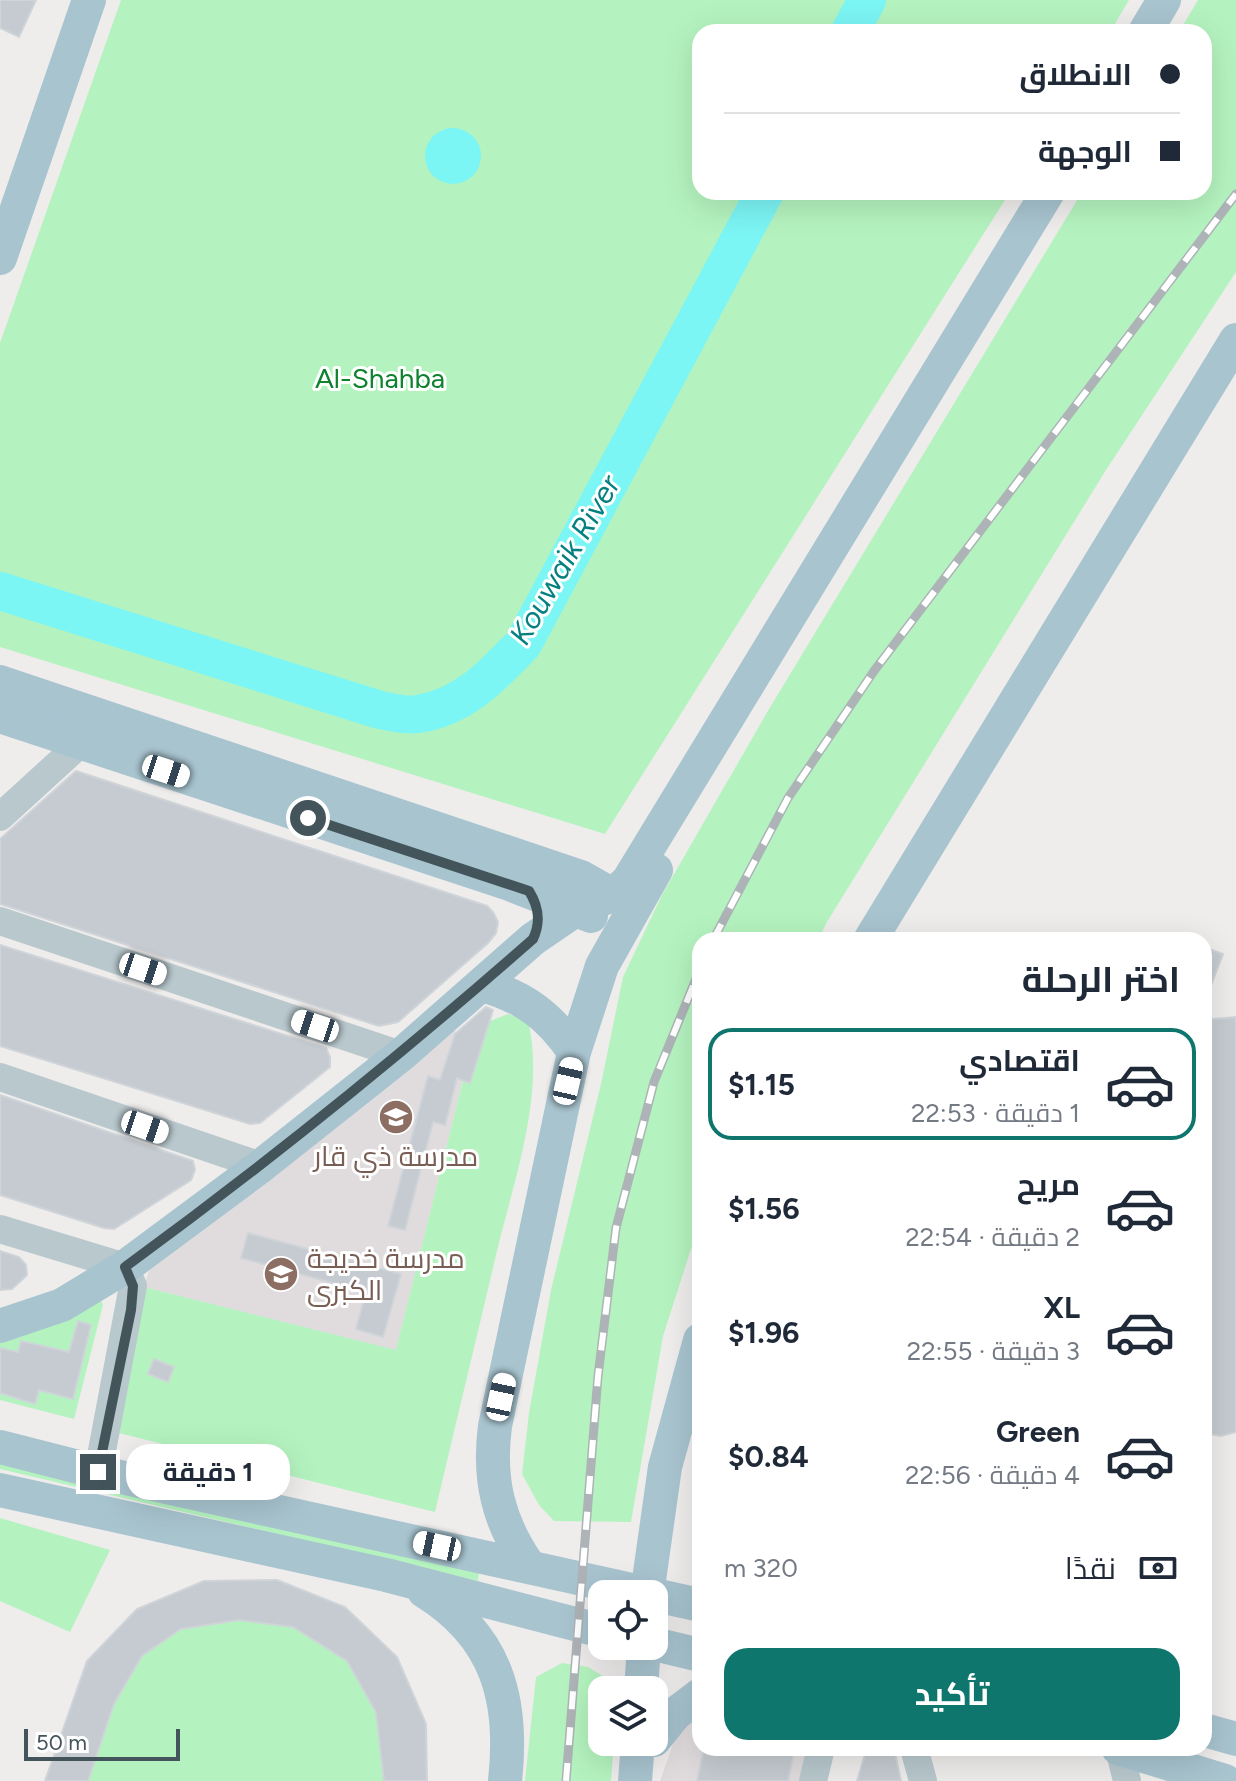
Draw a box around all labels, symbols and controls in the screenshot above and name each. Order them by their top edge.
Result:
text: الانطلاق [1019,56,1132,93]
text: الوجهة [1038,133,1132,170]
park label: Al-Shahba [315,361,445,395]
water label: Kouwaik River [501,467,629,651]
car [139,752,193,790]
route start [290,800,326,836]
car [116,950,170,988]
text: اختر الرحلة [1022,958,1180,1001]
car [288,1007,342,1045]
text: اقتصادي [959,1042,1080,1079]
icon: car [1104,1048,1176,1120]
car [551,1055,585,1107]
text: $1.15 [728,1066,795,1103]
text: 1 دقيقة · 22:53 [911,1097,1080,1129]
school or university icon: مدرسة ذي قار [377,1098,415,1136]
car [118,1108,172,1146]
place label: مدرسة ذي قار [312,1139,478,1178]
text: مريح [1017,1166,1080,1203]
icon: car [1104,1172,1176,1244]
text: $1.56 [728,1190,800,1227]
text: 2 دقيقة · 22:54 [905,1221,1080,1253]
place label: مدرسة خديجة الكبرى [307,1241,465,1307]
school or university icon: مدرسة خديجة الكبرى [262,1255,300,1293]
text: XL [1044,1289,1080,1326]
icon: car [1104,1296,1176,1368]
text: $1.96 [728,1314,800,1351]
text: 3 دقيقة · 22:55 [907,1335,1080,1367]
car [484,1371,518,1423]
text: Green [996,1413,1080,1450]
icon: car [1104,1420,1176,1492]
text: $0.84 [728,1438,809,1475]
callout: 1 دقيقة [126,1444,290,1500]
route end [80,1454,116,1490]
text: 1 دقيقة [163,1456,253,1488]
text: 4 دقيقة · 22:56 [905,1459,1080,1491]
car [411,1529,463,1563]
icon: cash [1136,1546,1180,1590]
text: نقدًا [1065,1550,1116,1587]
text: 320 m [724,1552,798,1584]
map controls [588,1580,668,1756]
button: locate [588,1580,668,1660]
button: تأكيد [724,1648,1180,1740]
button: layers [588,1676,668,1756]
scale bar [24,1725,180,1761]
text: 50 m [36,1729,87,1756]

